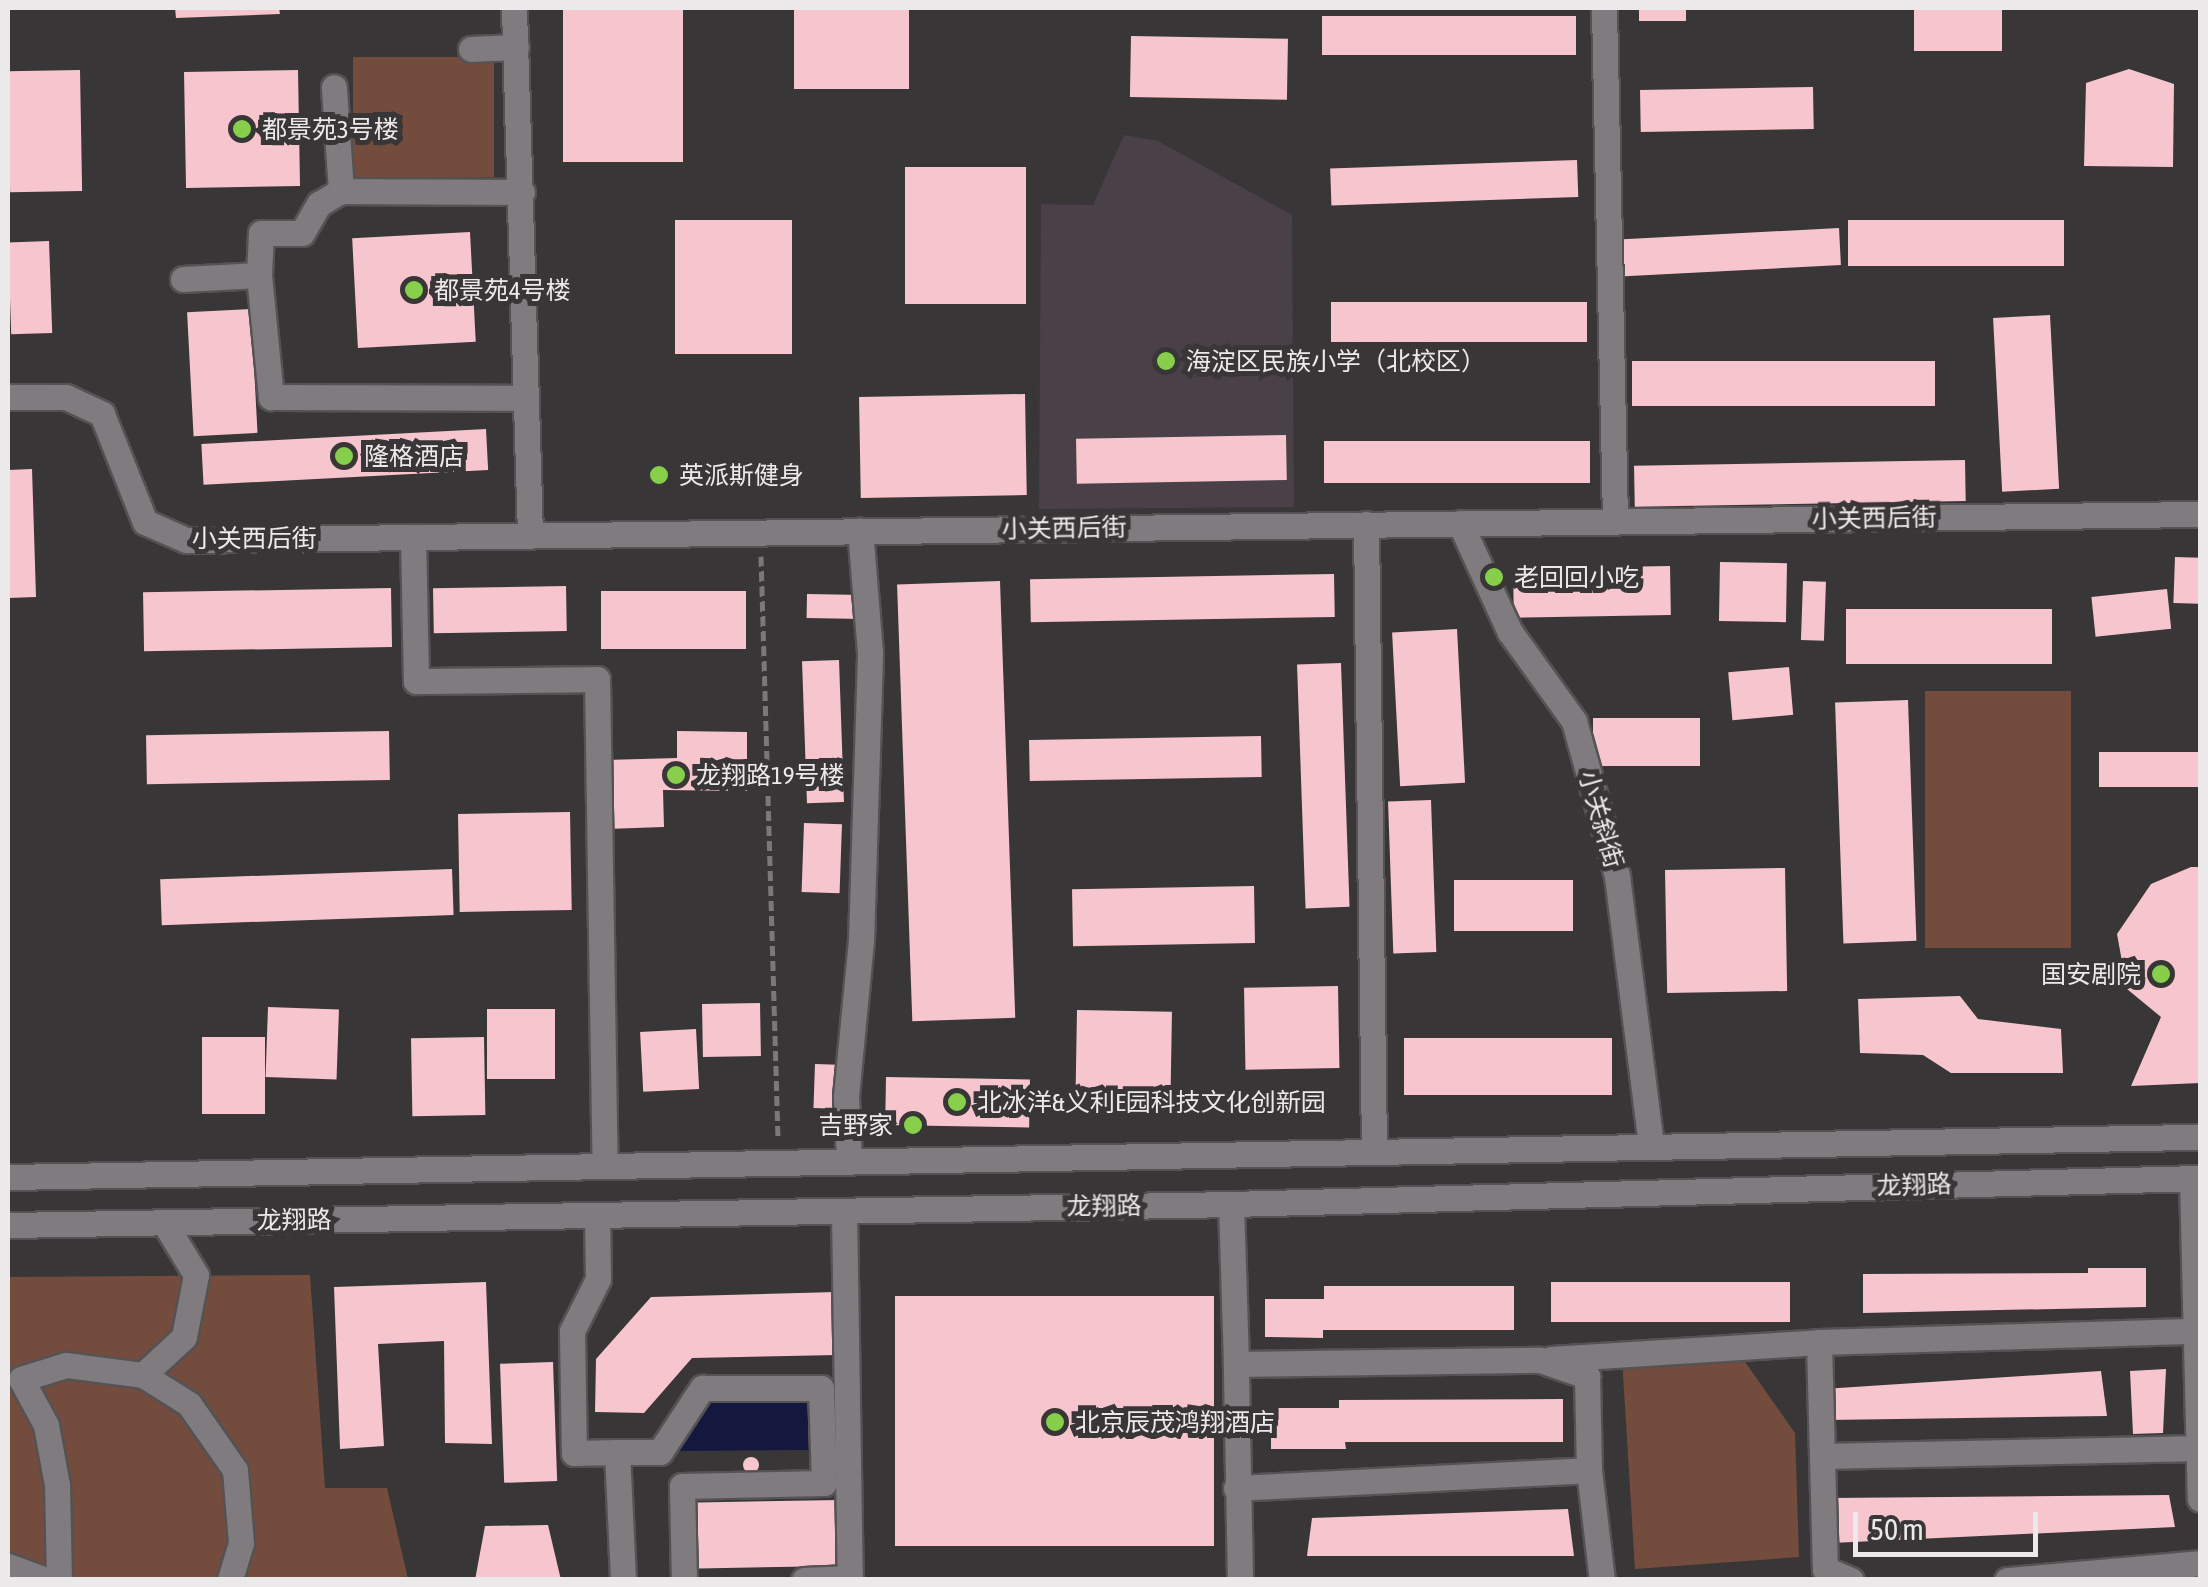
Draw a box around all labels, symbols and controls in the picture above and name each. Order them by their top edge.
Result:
place label: 都景苑3号楼 [262,114,399,144]
marker: 都景苑3号楼 [231,118,253,140]
place label: 都景苑4号楼 [434,275,571,305]
marker: 都景苑4号楼 [403,279,425,301]
place label: 海淀区民族小学（北校区） [1186,346,1486,376]
marker: 海淀区民族小学（北校区） [1155,350,1177,372]
place label: 隆格酒店 [364,441,464,471]
marker: 隆格酒店 [333,445,355,467]
place label: 英派斯健身 [679,460,804,490]
marker: 英派斯健身 [648,464,670,486]
street label: 小关西后街 [1811,502,1937,534]
street label: 小关西后街 [1001,512,1127,544]
street label: 小关西后街 [192,523,316,553]
place label: 老回回小吃 [1514,562,1639,592]
marker: 老回回小吃 [1483,566,1505,588]
place label: 龙翔路19号楼 [696,760,844,790]
marker: 龙翔路19号楼 [665,764,687,786]
street label: 小关斜街 [1573,767,1629,871]
place label: 国安剧院 [2041,959,2141,989]
marker: 国安剧院 [2150,963,2172,985]
place label: 北冰洋&义利E园科技文化创新园 [977,1087,1326,1117]
marker: 北冰洋&义利E园科技文化创新园 [946,1091,968,1113]
place label: 吉野家 [818,1110,893,1140]
marker: 吉野家 [902,1114,924,1136]
street label: 龙翔路 [1876,1169,1952,1201]
street label: 龙翔路 [1066,1190,1142,1222]
street label: 龙翔路 [256,1204,332,1236]
place label: 北京辰茂鸿翔酒店 [1075,1407,1275,1437]
marker: 北京辰茂鸿翔酒店 [1044,1411,1066,1433]
scale bar [1858,1492,2043,1554]
text: 50 m [1870,1512,1924,1546]

